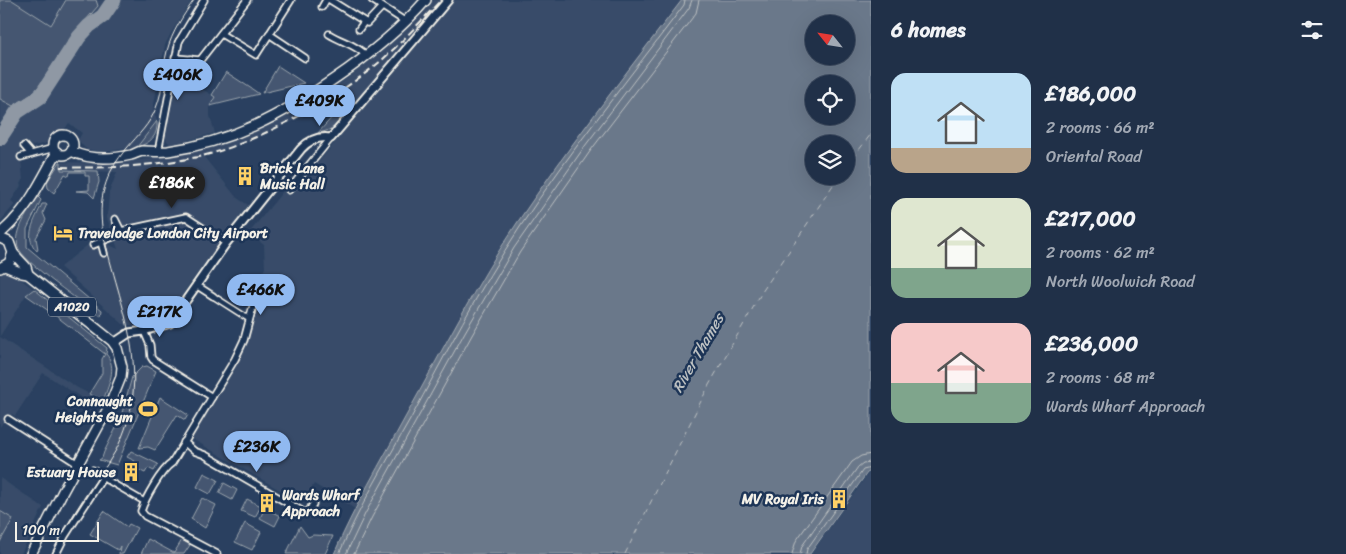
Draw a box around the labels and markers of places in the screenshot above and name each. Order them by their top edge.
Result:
pin: £406K [143,58,213,101]
pin: £409K [285,84,355,127]
place label: Brick Lane Music Hall [259,156,326,197]
building icon: Brick Lane Music Hall [234,165,256,187]
pin: £186K [137,166,207,209]
place label: Travelodge London City Airport [78,221,269,246]
hotel icon: Travelodge London City Airport [52,222,74,244]
pin: £466K [226,274,296,316]
pin: £217K [125,296,195,338]
place label: Connaught Heights Gym [54,389,134,430]
sports icon: Connaught Heights Gym [137,398,159,420]
pin: £236K [222,430,292,473]
place label: Estuary House [27,460,117,485]
building icon: Estuary House [120,461,142,483]
place label: Wards Wharf Approach [281,483,361,524]
place label: MV Royal Iris [741,487,825,512]
building icon: MV Royal Iris [828,488,850,510]
building icon: Wards Wharf Approach [256,492,278,514]

